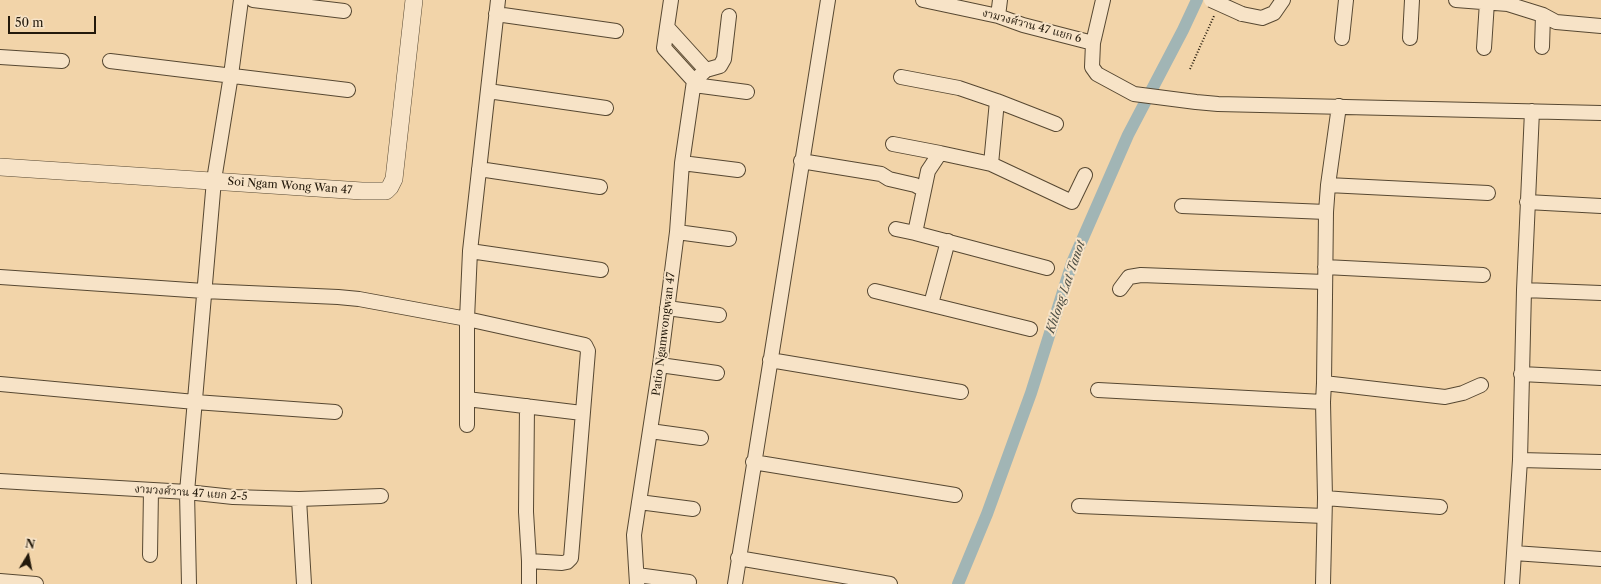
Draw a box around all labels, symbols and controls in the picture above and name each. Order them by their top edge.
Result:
street label: งามวงศ์วาน 47 แยก 6 [981,6,1083,46]
scale bar [10,8,98,34]
text: 50 m [15,15,44,30]
street label: Soi Ngam Wong Wan 47 [227,175,353,197]
water label: Khlong Lat Tanot [1043,239,1089,335]
street label: Patio Ngamwongwan 47 [650,271,678,397]
street label: งามวงศ์วาน 47 แยก 2-5 [134,482,248,504]
north arrow [8,536,48,576]
text: N [24,536,36,552]

